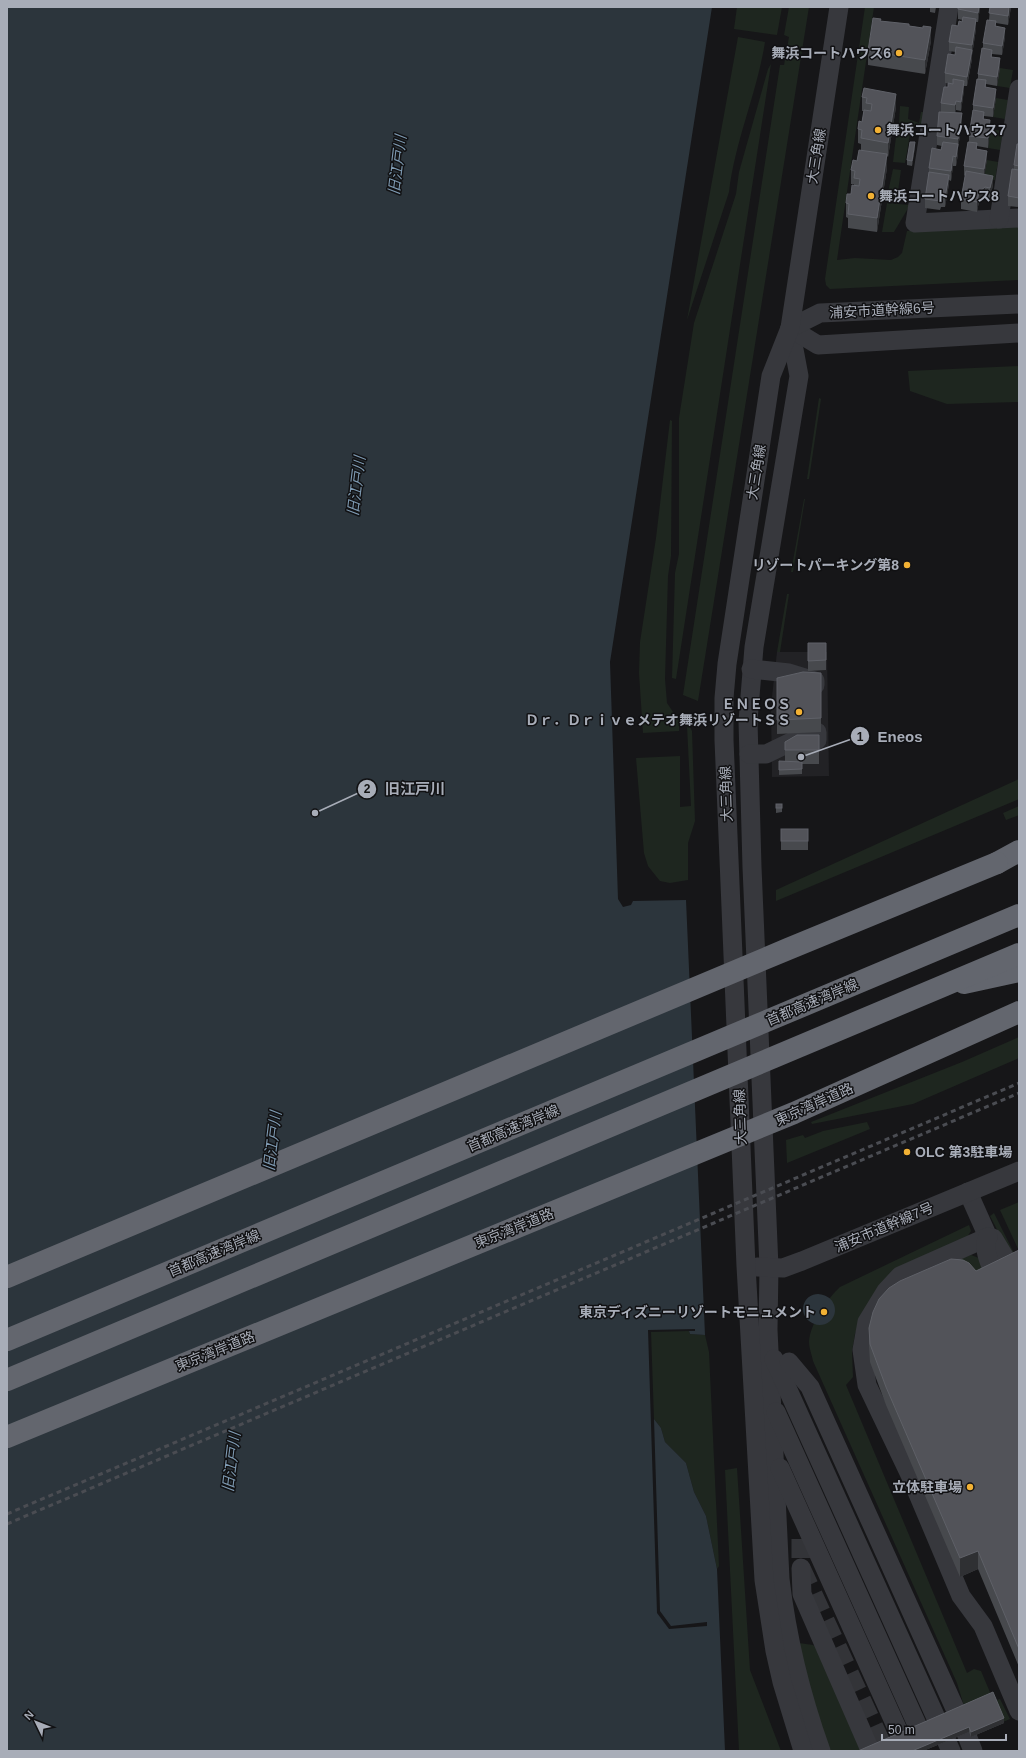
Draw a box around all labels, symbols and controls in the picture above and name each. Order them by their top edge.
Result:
place label: 舞浜コートハウス6 [771,45,891,61]
marker: 舞浜コートハウス6 [894,48,904,58]
place label: 舞浜コートハウス7 [886,122,1006,138]
marker: 舞浜コートハウス7 [873,125,883,135]
street label: 大三角線 [804,127,828,185]
water label: 旧江戸川 [385,132,409,196]
place label: 舞浜コートハウス8 [879,188,999,204]
marker: 舞浜コートハウス8 [866,191,876,201]
street label: 浦安市道幹線6号 [829,299,935,321]
street label: 大三角線 [744,443,768,501]
water label: 旧江戸川 [344,453,368,517]
place label: リゾートパーキング第8 [752,557,899,573]
marker: リゾートパーキング第8 [902,560,912,570]
place label: ＥＮＥＯＳ Ｄｒ．Ｄｒｉｖｅメテオ舞浜リゾートＳＳ [525,696,791,728]
marker: ＥＮＥＯＳ Ｄｒ．Ｄｒｉｖｅメテオ舞浜リゾートＳＳ [794,707,804,717]
callout: Eneos [850,723,931,750]
text: Eneos [877,728,923,745]
text: 1 [857,730,864,744]
street label: 大三角線 [717,766,735,822]
callout: 旧江戸川 [357,776,453,803]
text: 旧江戸川 [385,780,445,797]
text: 2 [364,782,371,796]
street label: 首都高速湾岸線 [764,975,860,1029]
street label: 東京湾岸道路 [772,1080,856,1128]
street label: 大三角線 [731,1089,749,1145]
street label: 首都高速湾岸線 [465,1101,561,1155]
water label: 旧江戸川 [260,1108,284,1172]
place label: OLC 第3駐車場 [915,1144,1012,1160]
marker: OLC 第3駐車場 [902,1147,912,1157]
street label: 浦安市道幹線7号 [832,1199,936,1255]
street label: 東京湾岸道路 [472,1205,556,1251]
street label: 首都高速湾岸線 [166,1226,262,1280]
place label: 東京ディズニーリゾートモニュメント [579,1304,816,1320]
marker: 東京ディズニーリゾートモニュメント [819,1307,829,1317]
street label: 東京湾岸道路 [173,1328,257,1374]
water label: 旧江戸川 [219,1429,243,1493]
place label: 立体駐車場 [892,1479,962,1495]
marker: 立体駐車場 [965,1482,975,1492]
north arrow [16,1702,56,1742]
text: N [22,1708,36,1722]
scale bar [882,1716,1006,1742]
text: 50 m [888,1723,915,1737]

